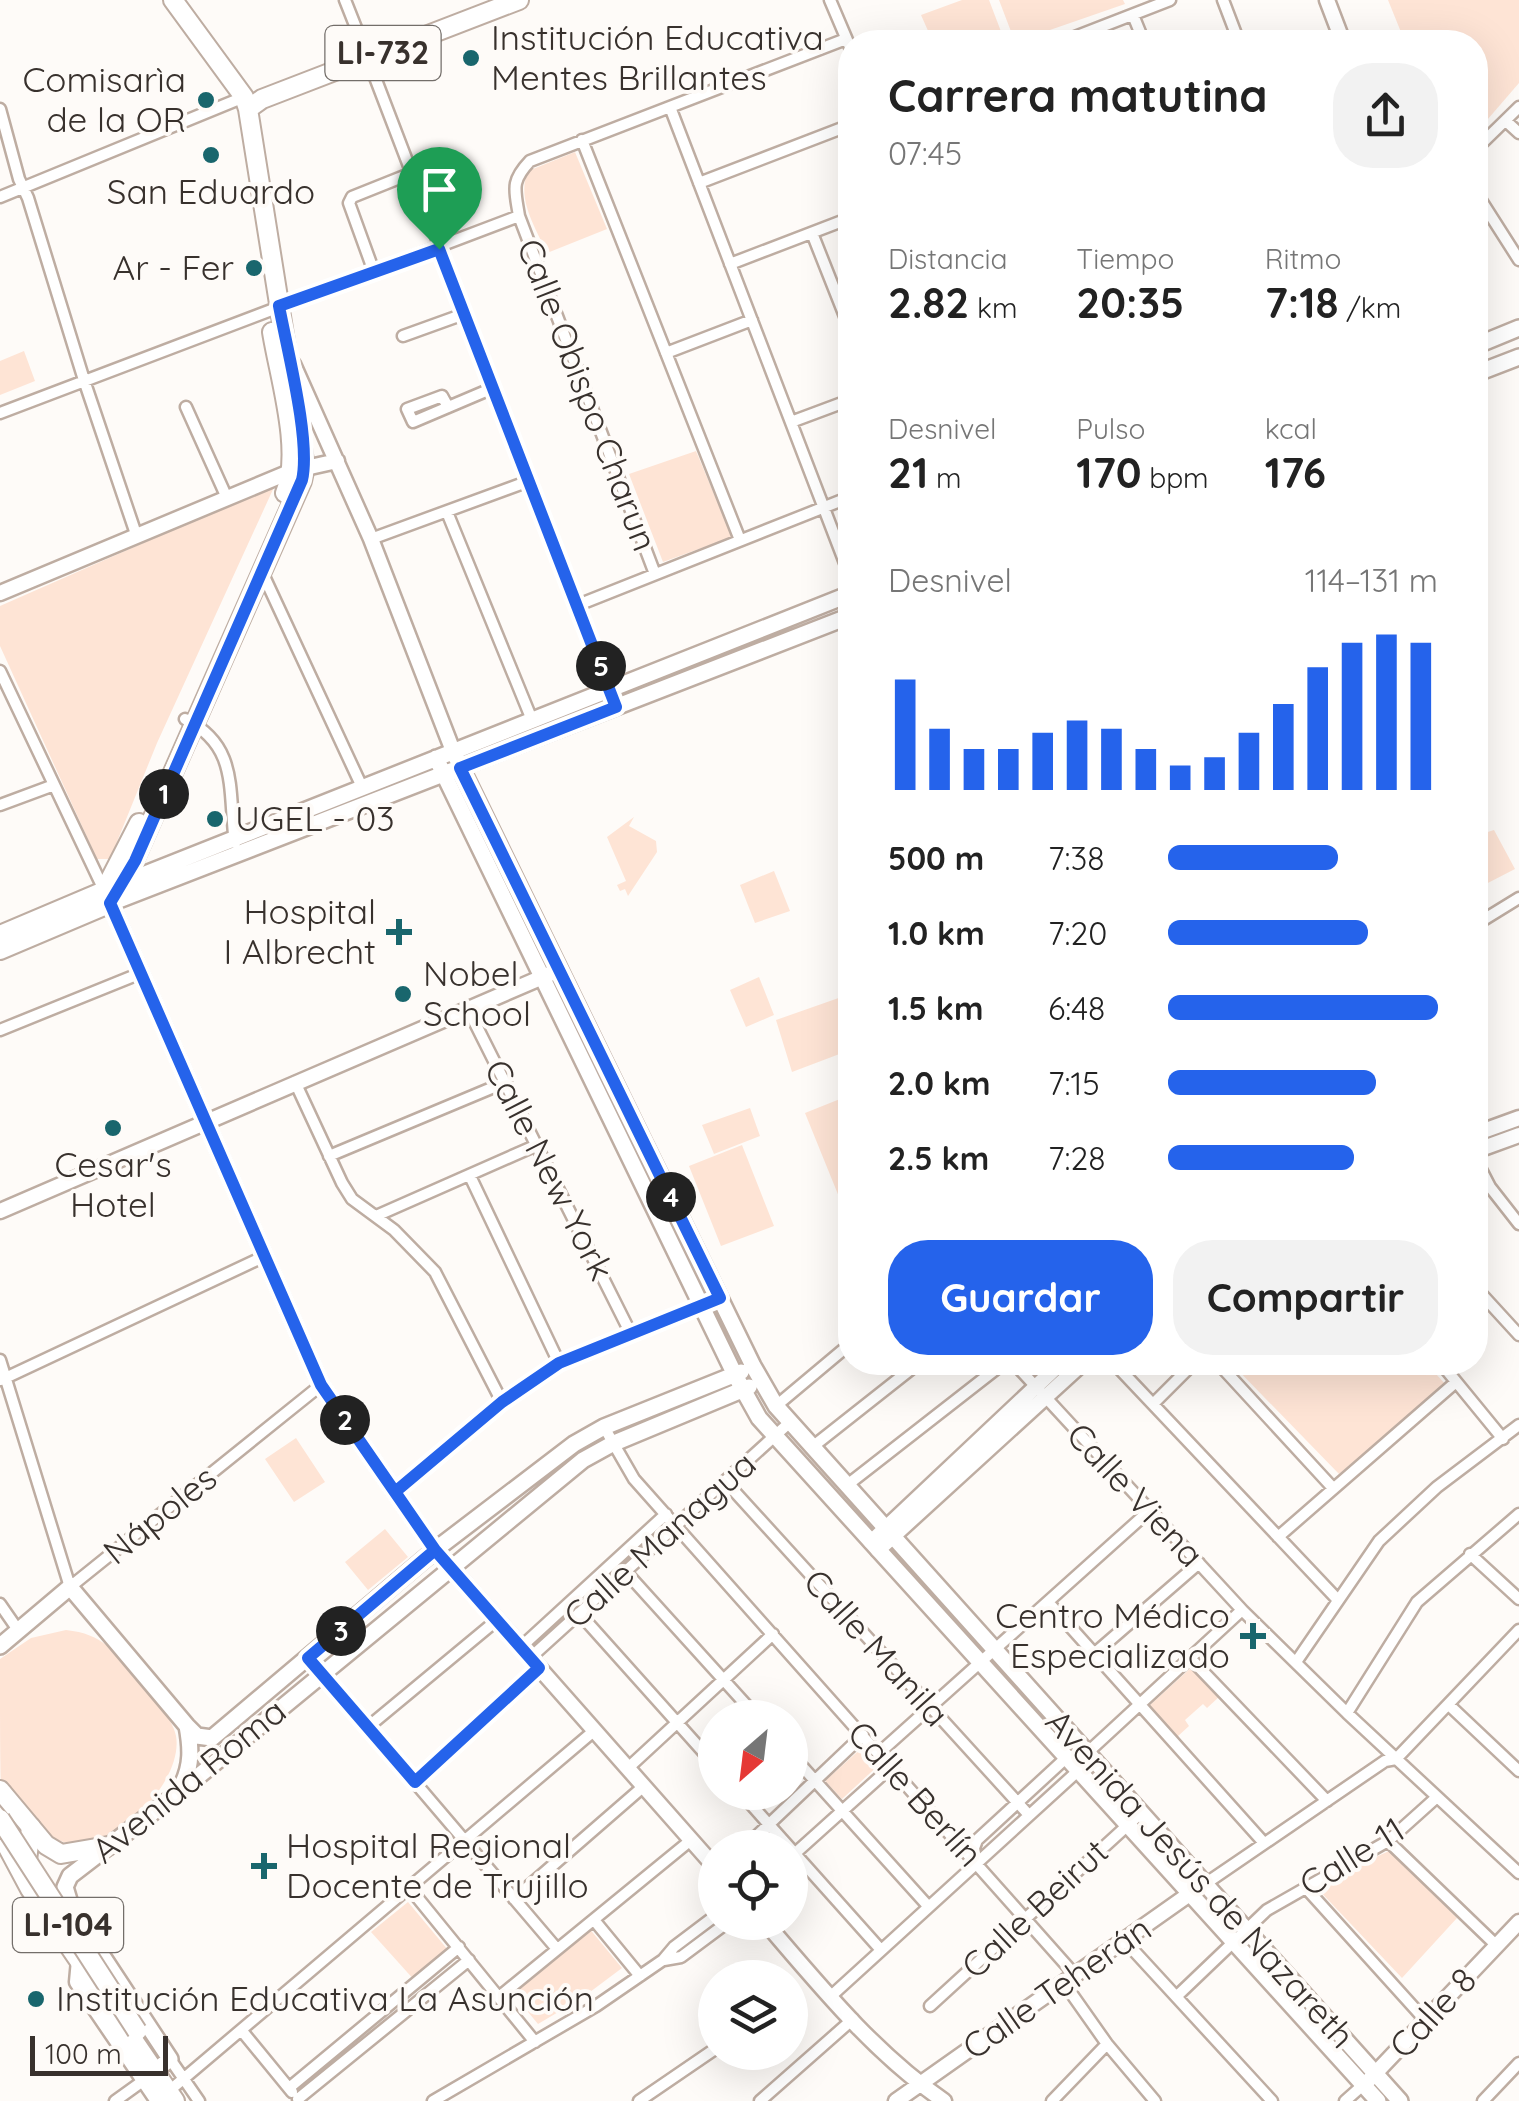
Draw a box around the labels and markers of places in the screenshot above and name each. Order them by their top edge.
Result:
place label: Institución Educativa Mentes Brillantes [491,15,824,99]
marker: Institución Educativa Mentes Brillantes [460,47,482,69]
place label: Comisarìa de la OR [23,57,186,141]
marker: Comisarìa de la OR [195,89,217,111]
marker: San Eduardo [200,144,222,166]
pin [397,147,482,250]
place label: San Eduardo [107,169,315,213]
place label: Ar - Fer [113,245,234,289]
marker: Ar - Fer [243,257,265,279]
pin: 5 [576,641,626,691]
pin: 1 [139,769,189,819]
place label: UGEL - 03 [235,796,395,840]
marker: UGEL - 03 [204,808,226,830]
place label: Hospital I Albrecht [223,889,376,973]
marker: Hospital I Albrecht [386,919,412,945]
place label: Nobel School [423,951,531,1035]
marker: Nobel School [392,983,414,1005]
marker: Cesar's Hotel [102,1117,124,1139]
place label: Cesar's Hotel [54,1142,172,1226]
pin: 4 [646,1172,696,1222]
pin: 2 [320,1395,370,1445]
place label: Centro Médico Especializado [995,1593,1230,1677]
pin: 3 [316,1606,366,1656]
marker: Centro Médico Especializado [1240,1623,1266,1649]
place label: Hospital Regional Docente de Trujillo [286,1823,589,1907]
marker: Hospital Regional Docente de Trujillo [251,1853,277,1879]
place label: Institución Educativa La Asunción [56,1976,594,2020]
marker: Institución Educativa La Asunción [25,1988,47,2010]

